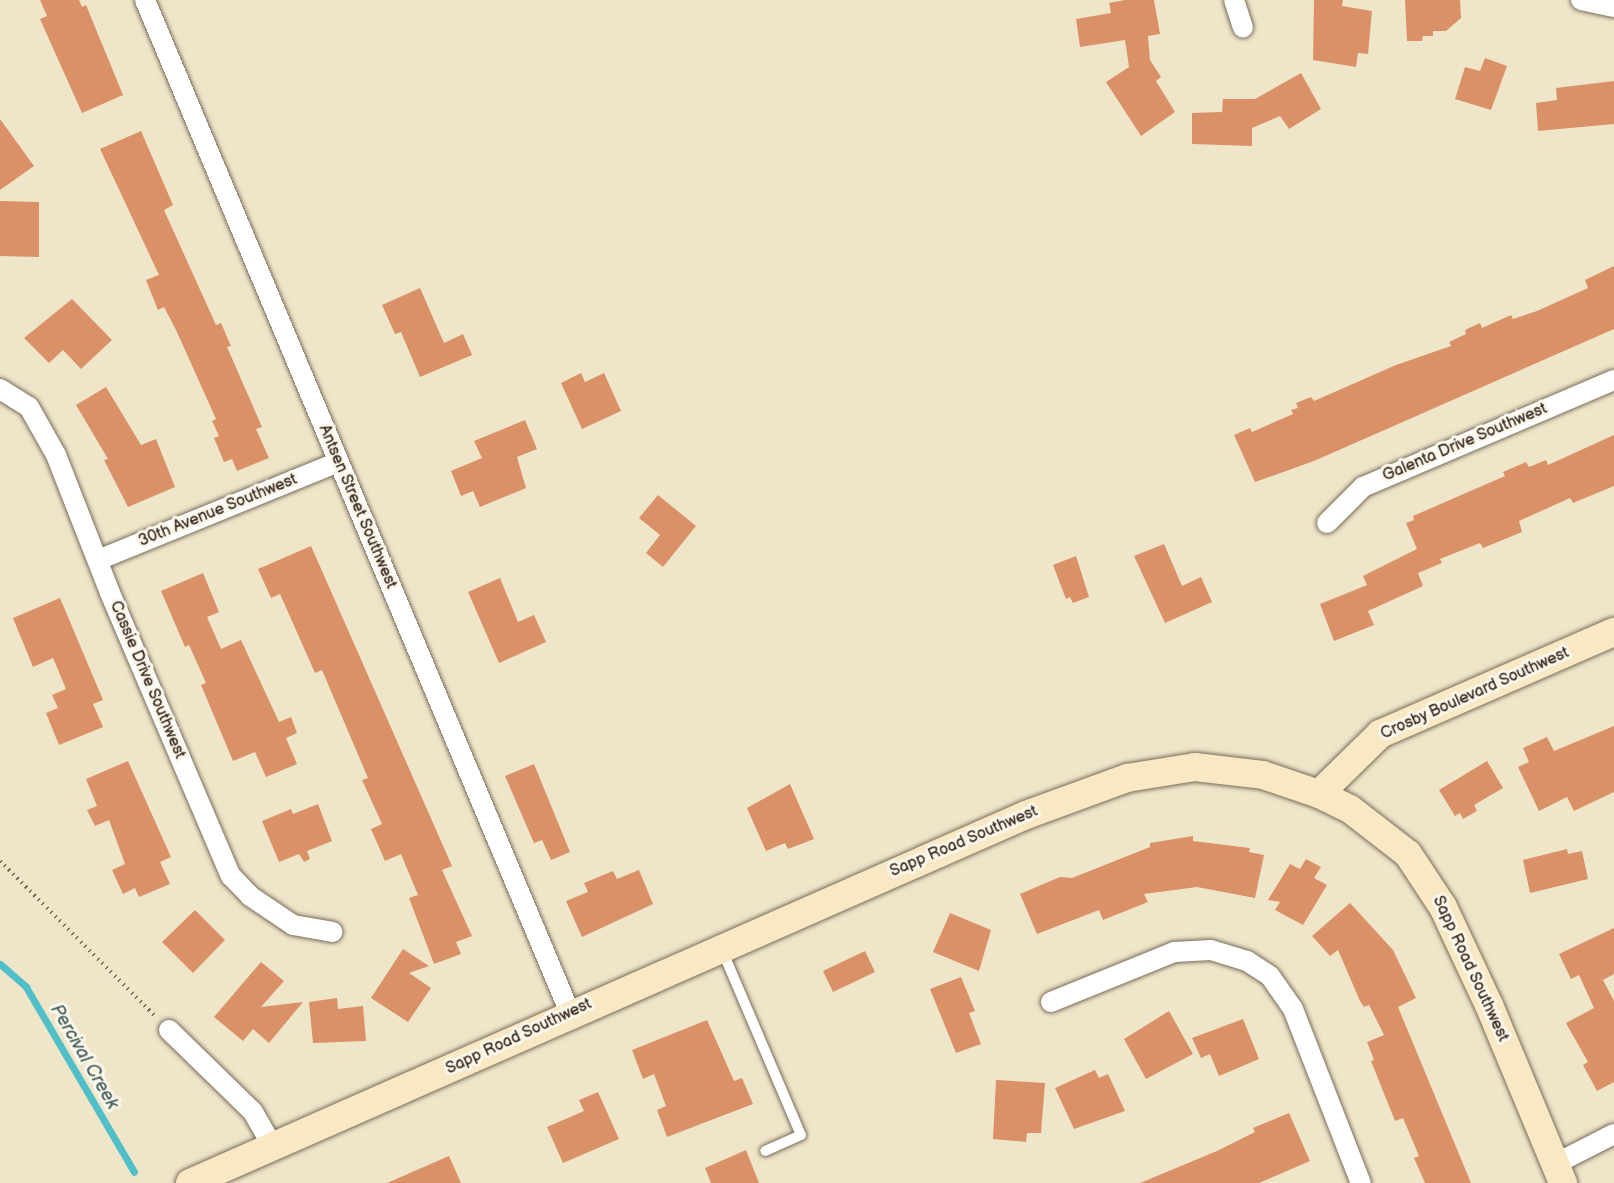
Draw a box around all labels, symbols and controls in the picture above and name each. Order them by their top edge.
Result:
street label: Galenta Drive Southwest [1380,400,1550,486]
street label: Antsen Street Southwest [314,422,400,592]
street label: 30th Avenue Southwest [136,470,300,552]
street label: Cassie Drive Southwest [105,598,189,762]
street label: Crosby Boulevard Southwest [1377,643,1573,745]
street label: Sapp Road Southwest [887,802,1041,882]
street label: Sapp Road Southwest [1428,893,1512,1045]
street label: Sapp Road Southwest [443,995,595,1079]
water label: Percival Creek [45,1001,123,1113]

